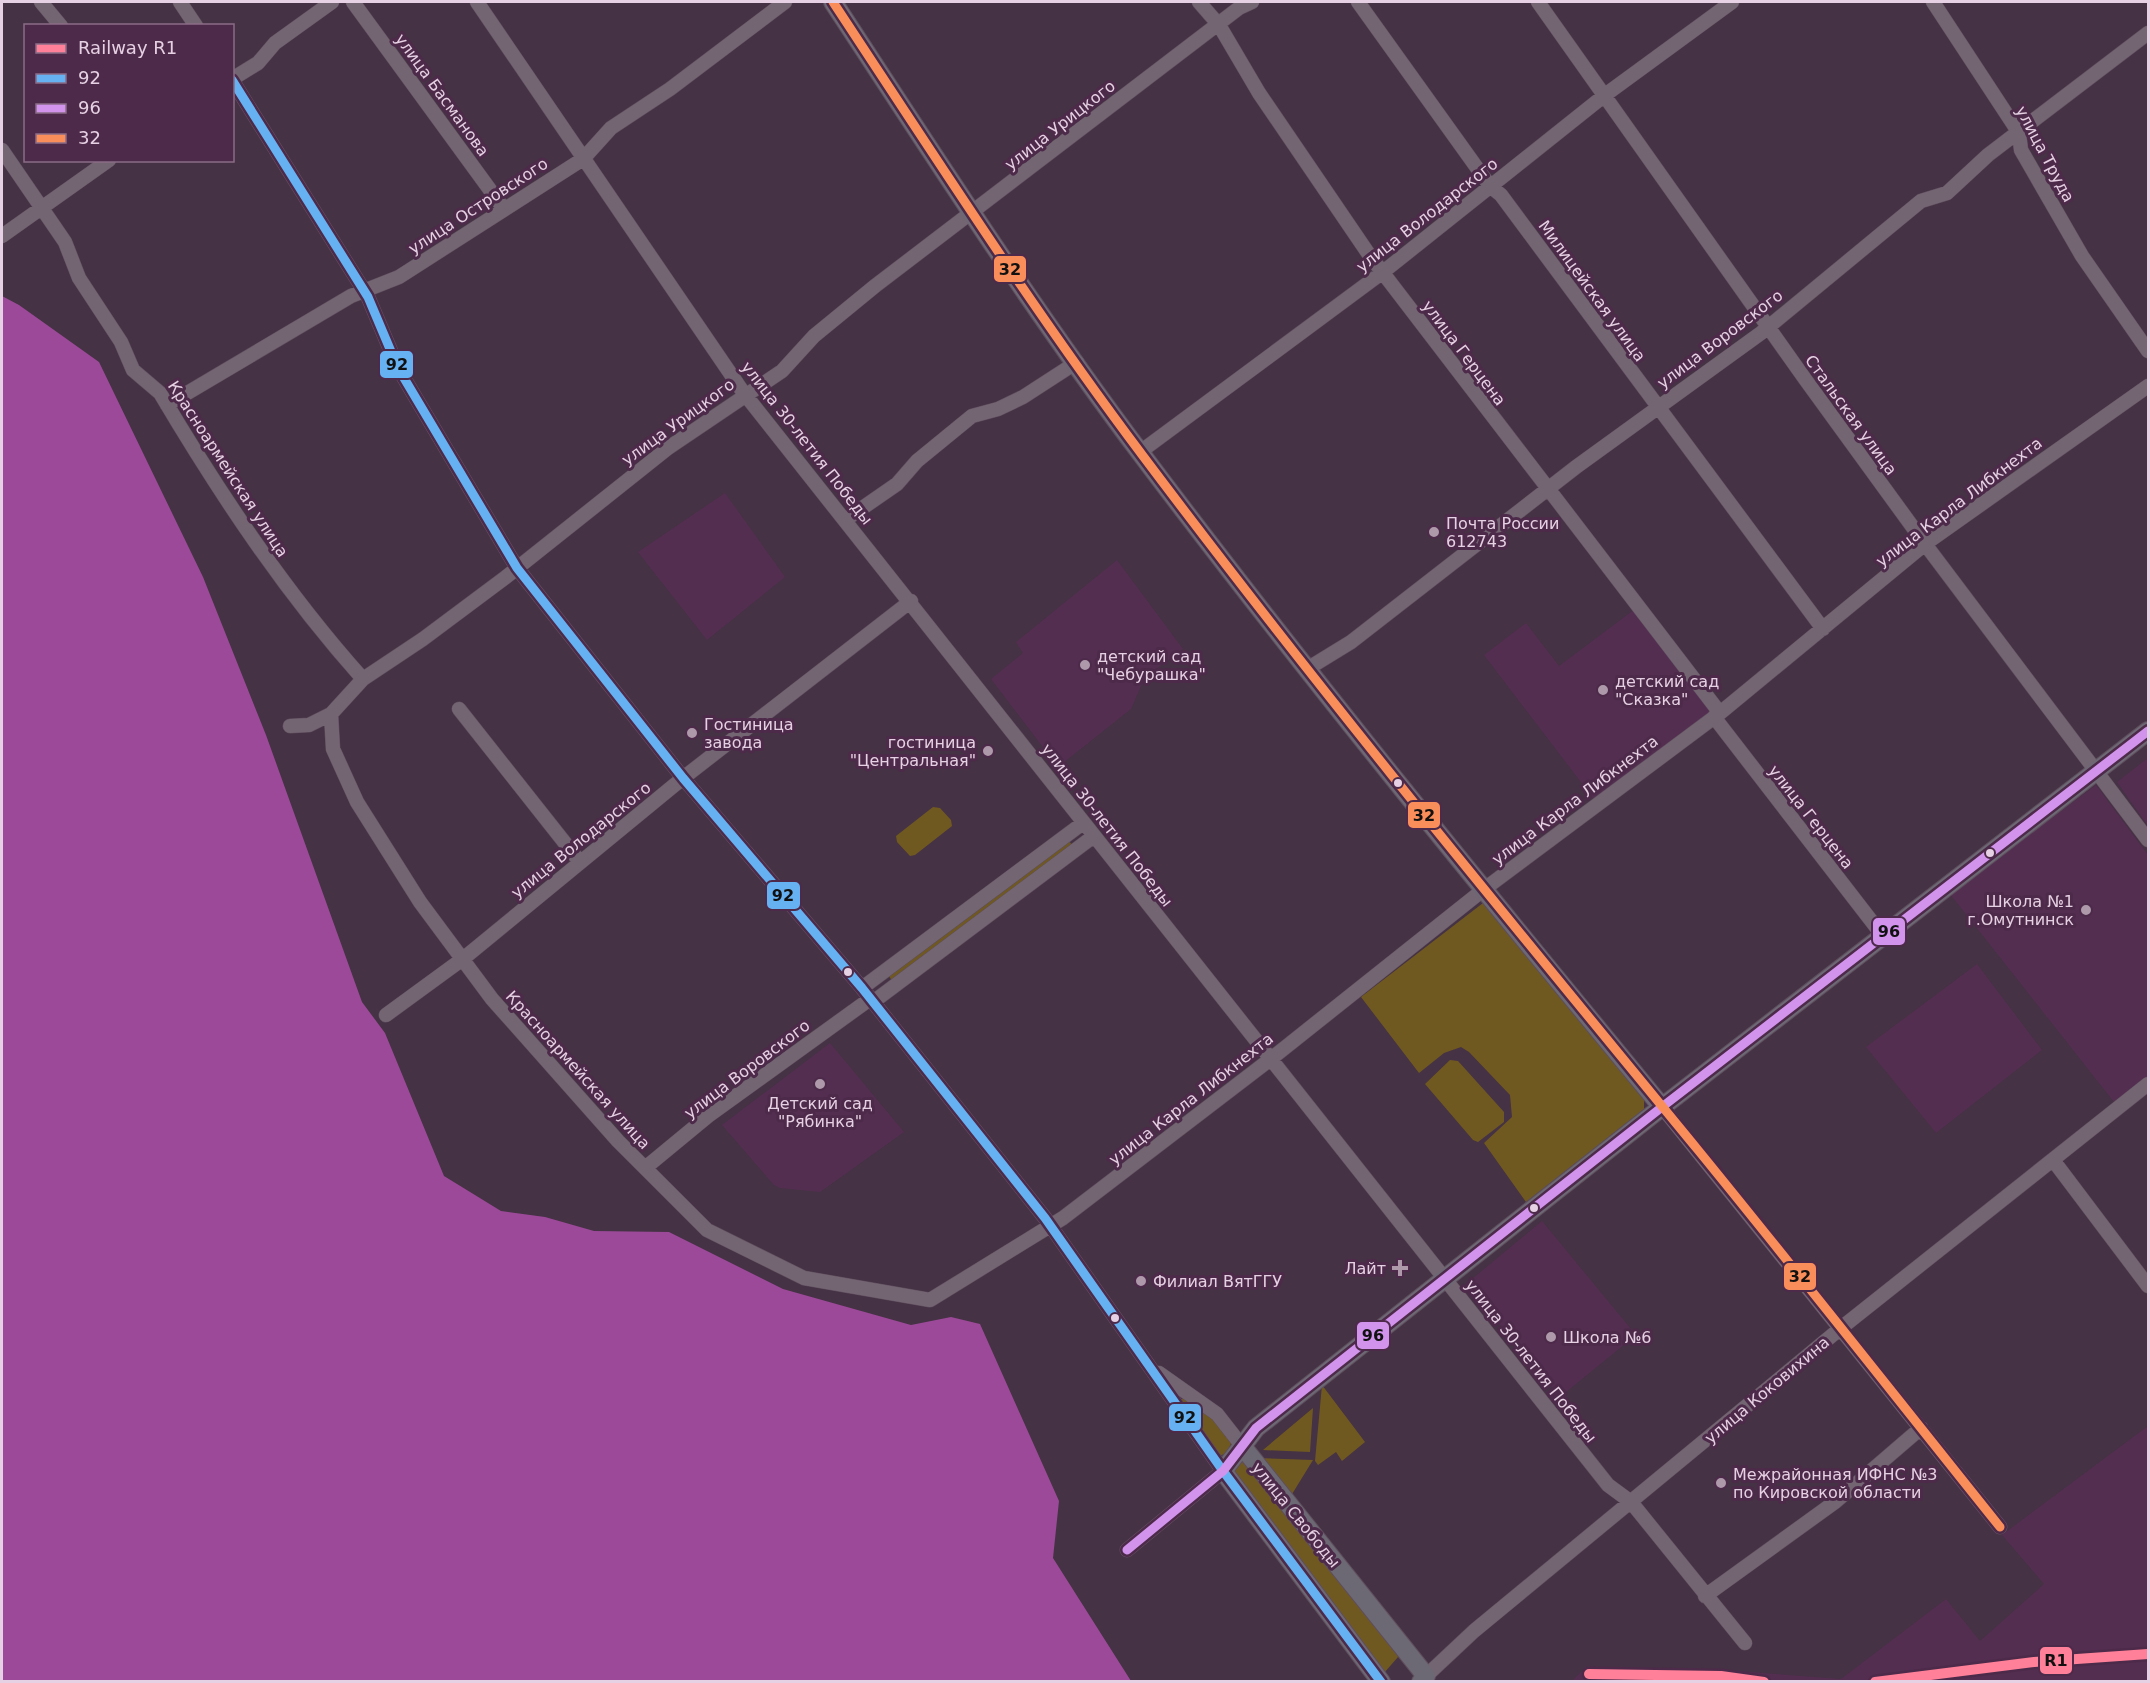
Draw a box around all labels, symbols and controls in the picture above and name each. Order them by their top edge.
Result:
legend [24,24,234,162]
street label: улица Басманова [391,30,493,160]
text: Railway R1 [78,37,177,58]
text: 92 [78,67,101,88]
street label: улица Урицкого [1001,76,1119,174]
text: 96 [78,97,101,118]
street label: улица Труда [2012,103,2078,205]
text: 32 [78,127,101,148]
street label: улица Островского [405,154,551,258]
street label: улица Володарского [1353,154,1501,276]
street label: Милицейская улица [1534,217,1650,365]
line badge: 32 [993,255,1027,283]
text: 32 [999,260,1021,279]
street label: улица Воровского [1653,286,1787,392]
street label: улица Герцена [1418,297,1510,409]
line badge: 92 [379,350,414,379]
street label: Стальская улица [1801,351,1901,479]
text: 92 [386,355,408,374]
street label: улица 30-летия Победы [737,358,877,528]
street label: улица Урицкого [618,375,738,469]
street label: Красноармейская улица [164,377,292,561]
street label: улица Карла Либкнехта [1872,433,2046,571]
place label: Почта России 612743 [1446,514,1559,551]
marker: Почта России 612743 [1427,525,1441,539]
place label: детский сад "Чебурашка" [1097,647,1206,684]
marker: детский сад "Чебурашка" [1078,658,1092,672]
place label: детский сад "Сказка" [1615,672,1719,709]
marker: детский сад "Сказка" [1596,683,1610,697]
place label: Гостиница завода [704,715,794,752]
marker: Гостиница завода [685,726,699,740]
street label: улица Карла Либкнехта [1488,731,1662,869]
place label: гостиница "Центральная" [850,733,976,770]
street label: улица 30-летия Победы [1037,740,1177,910]
marker: гостиница "Центральная" [981,744,995,758]
street label: улица Герцена [1765,761,1857,873]
unlabelled marker [1392,777,1404,789]
street label: улица Володарского [507,778,655,902]
line badge: 32 [1407,801,1441,829]
text: 32 [1413,806,1435,825]
unlabelled marker [1984,847,1996,859]
line badge: 92 [766,881,801,910]
text: 92 [772,886,794,905]
place label: Школа №1 г.Омутнинск [1967,892,2074,929]
marker: Школа №1 г.Омутнинск [2079,903,2093,917]
line badge: 96 [1872,917,1906,946]
text: 96 [1878,922,1900,941]
unlabelled marker [842,966,854,978]
street label: Красноармейская улица [502,987,654,1153]
street label: улица Воровского [680,1016,814,1122]
street label: улица Карла Либкнехта [1105,1029,1277,1169]
marker: Детский сад "Рябинка" [813,1077,827,1091]
place label: Детский сад "Рябинка" [767,1094,873,1131]
unlabelled marker [1528,1202,1540,1214]
place label: Лайт [1344,1259,1386,1278]
marker: Лайт [1391,1259,1409,1277]
line badge: 32 [1783,1262,1817,1291]
text: 32 [1789,1267,1811,1286]
place label: Филиал ВятГГУ [1153,1272,1282,1291]
marker: Филиал ВятГГУ [1134,1274,1148,1288]
street label: улица 30-летия Победы [1461,1276,1601,1446]
unlabelled marker [1109,1312,1121,1324]
line badge: 96 [1356,1321,1390,1350]
text: 96 [1362,1326,1384,1345]
place label: Школа №6 [1563,1328,1652,1347]
marker: Школа №6 [1544,1330,1558,1344]
street label: улица Коковихина [1701,1332,1833,1448]
line badge: 92 [1168,1403,1202,1432]
text: 92 [1174,1408,1196,1427]
street label: улица Свободы [1248,1459,1344,1571]
place label: Межрайонная ИФНС №3 по Кировской области [1733,1465,1938,1502]
marker: Межрайонная ИФНС №3 по Кировской области [1714,1476,1728,1490]
line badge: R1 [2039,1646,2073,1675]
text: R1 [2044,1651,2068,1670]

